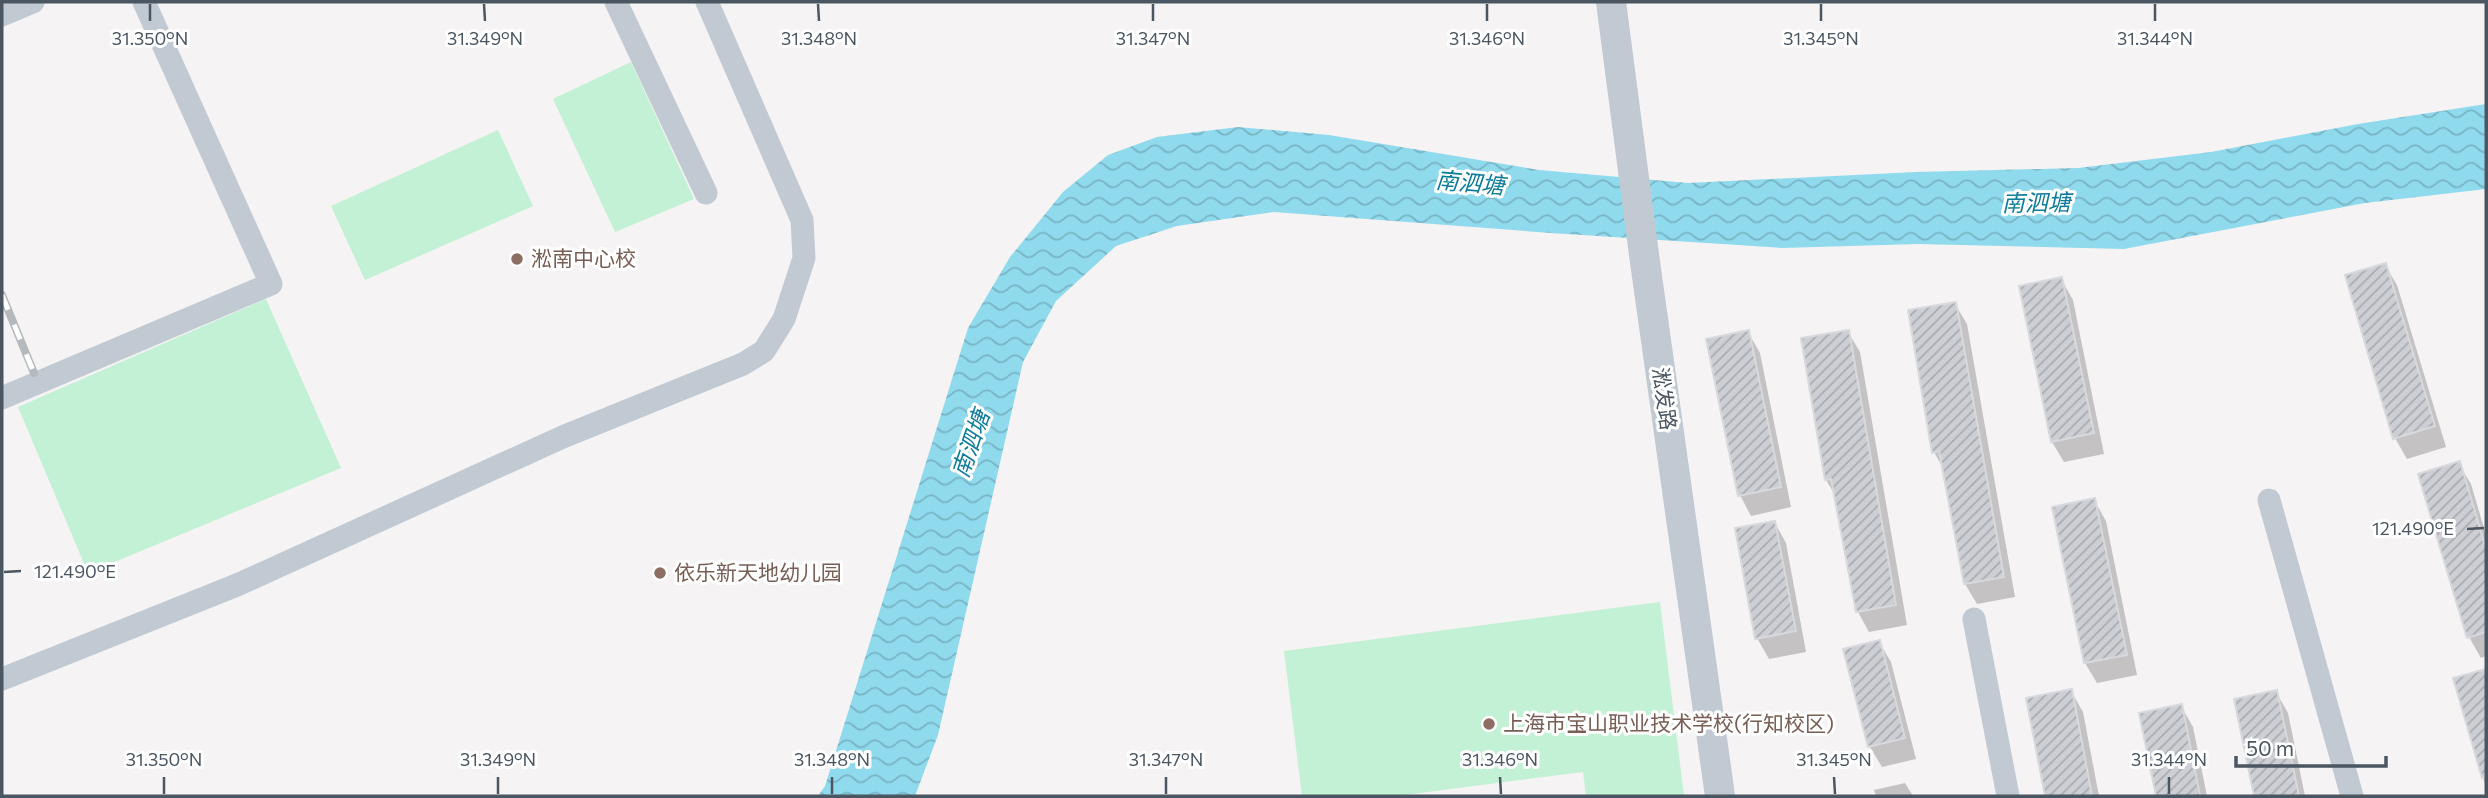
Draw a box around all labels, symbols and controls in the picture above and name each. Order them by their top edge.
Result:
text: 31.350°N [112,27,188,49]
text: 31.349°N [447,27,523,49]
text: 31.348°N [781,27,857,49]
text: 31.347°N [1116,27,1190,49]
text: 31.346°N [1449,27,1525,49]
text: 31.345°N [1783,27,1859,49]
text: 31.344°N [2117,27,2193,49]
water label: 南泗塘 [1434,165,1510,199]
water label: 南泗塘 [2001,187,2075,217]
place label: 淞南中心校 [531,245,636,270]
marker: 淞南中心校 [509,251,525,267]
street label: 淞发路 [1649,366,1682,432]
water label: 南泗塘 [946,403,996,481]
text: 121.490°E [2372,517,2454,539]
place label: 依乐新天地幼儿园 [674,559,842,584]
text: 121.490°E [34,560,116,582]
marker: 依乐新天地幼儿园 [652,565,668,581]
place label: 上海市宝山职业技术学校(行知校区) [1503,710,1834,735]
marker: 上海市宝山职业技术学校(行知校区) [1481,716,1497,732]
scale bar [2236,724,2386,768]
text: 50 m [2246,735,2294,760]
text: 31.350°N [126,748,202,770]
text: 31.349°N [460,748,536,770]
text: 31.348°N [794,748,870,770]
text: 31.347°N [1129,748,1203,770]
text: 31.346°N [1462,748,1538,770]
text: 31.345°N [1796,748,1872,770]
text: 31.344°N [2131,748,2207,770]

